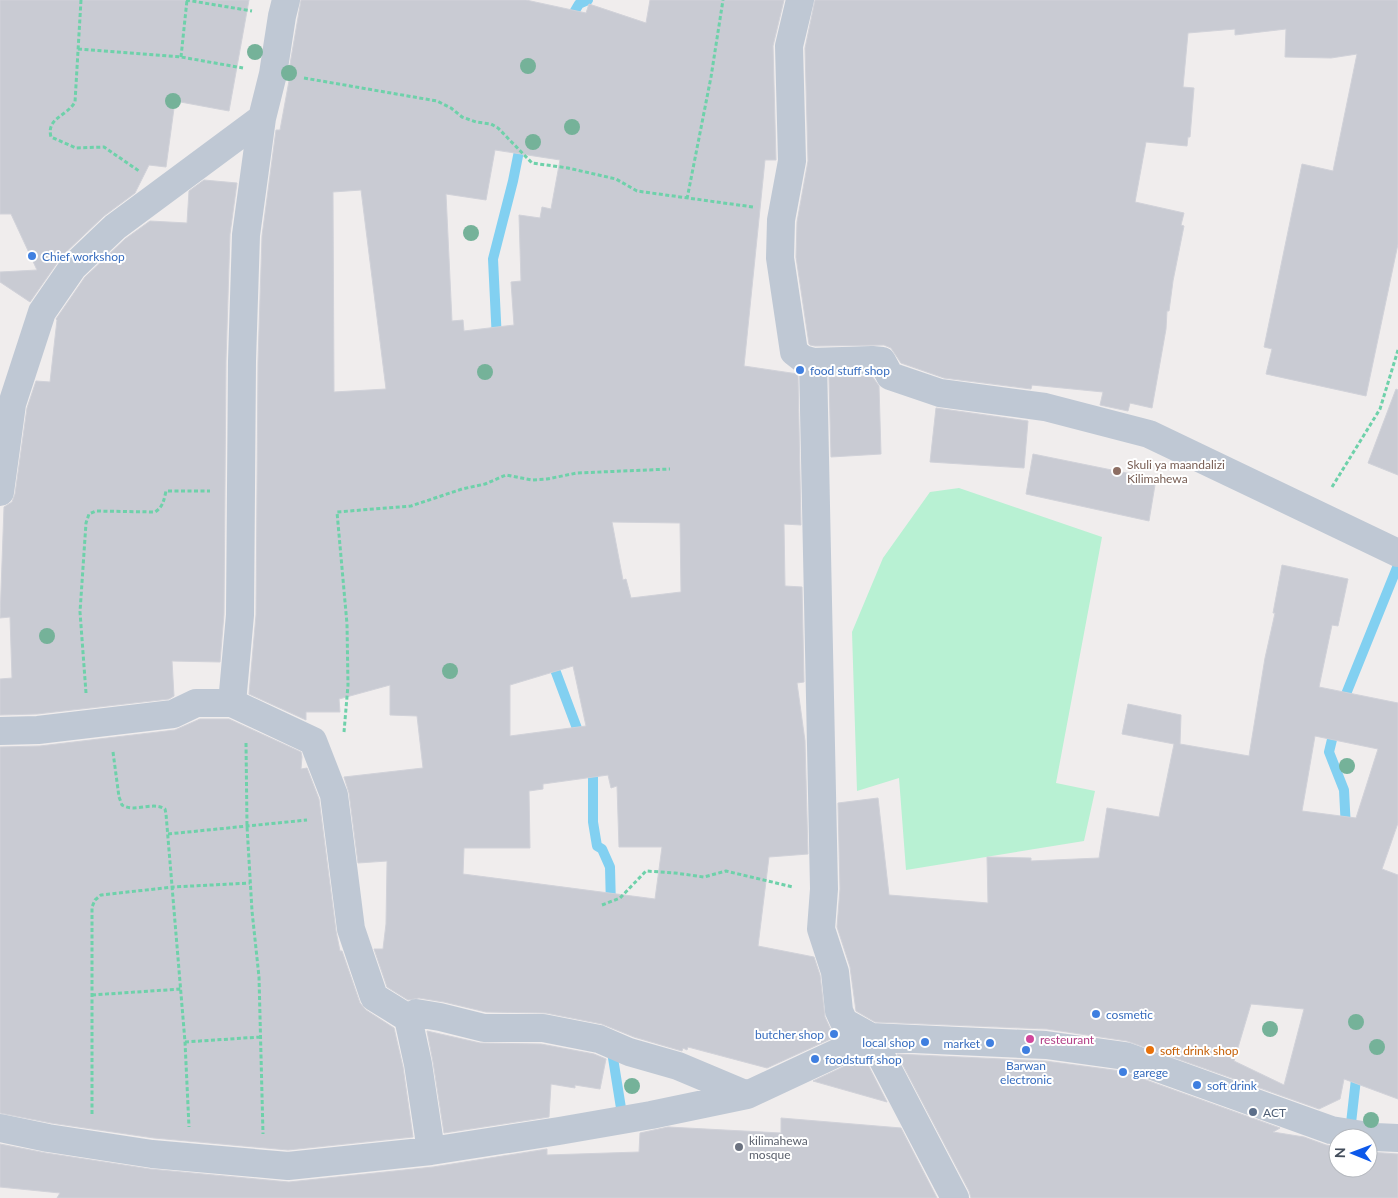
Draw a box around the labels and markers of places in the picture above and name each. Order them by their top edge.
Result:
place label: Chief workshop [42,249,125,264]
marker: Chief workshop [26,250,38,262]
place label: food stuff shop [810,363,890,378]
marker: food stuff shop [794,364,806,376]
place label: Skuli ya maandalizi Kilimahewa [1127,457,1225,486]
marker: Skuli ya maandalizi Kilimahewa [1111,465,1123,477]
place label: cosmetic [1106,1007,1153,1022]
marker: cosmetic [1090,1008,1102,1020]
place label: butcher shop [755,1027,824,1042]
marker: butcher shop [828,1028,840,1040]
place label: resteurant [1040,1032,1095,1047]
marker: resteurant [1024,1033,1036,1045]
place label: local shop [862,1035,915,1050]
marker: local shop [919,1036,931,1048]
place label: market [943,1036,981,1051]
marker: market [984,1037,996,1049]
place label: soft drink shop [1160,1043,1239,1058]
marker: Barwan electronic [1020,1044,1032,1056]
marker: soft drink shop [1144,1044,1156,1056]
place label: foodstuff shop [825,1052,902,1067]
marker: foodstuff shop [809,1053,821,1065]
place label: Barwan electronic [1000,1058,1052,1087]
place label: garege [1133,1065,1168,1080]
marker: garege [1117,1066,1129,1078]
place label: soft drink [1207,1078,1258,1093]
marker: soft drink [1191,1079,1203,1091]
place label: ACT [1263,1105,1286,1120]
marker: ACT [1247,1106,1259,1118]
place label: kilimahewa mosque [749,1133,808,1162]
marker: kilimahewa mosque [733,1141,745,1153]

